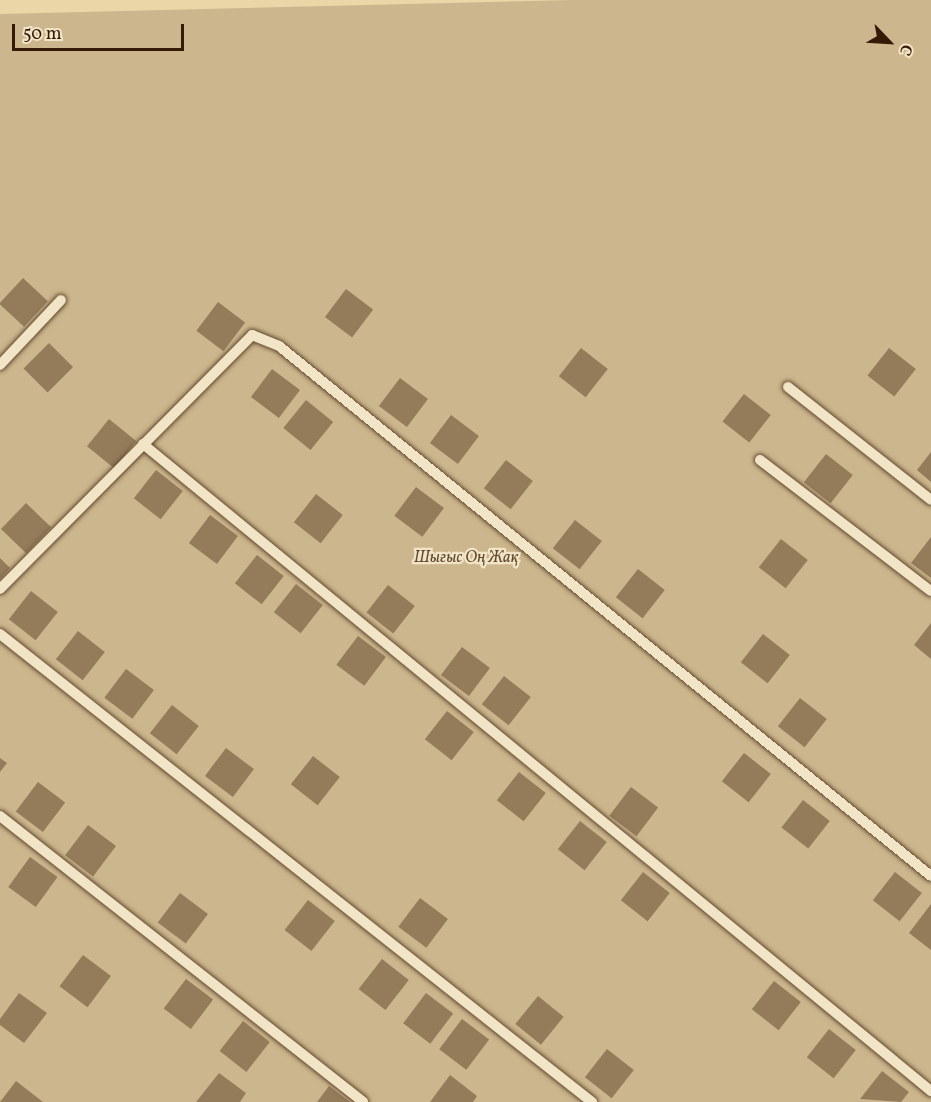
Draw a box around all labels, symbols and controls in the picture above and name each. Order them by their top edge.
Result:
scale bar [15,12,188,50]
north arrow [859,12,919,72]
text: 50 m [23,22,62,47]
text: С [893,40,917,59]
park label: Шығыс Оң Жақ [414,548,518,568]

